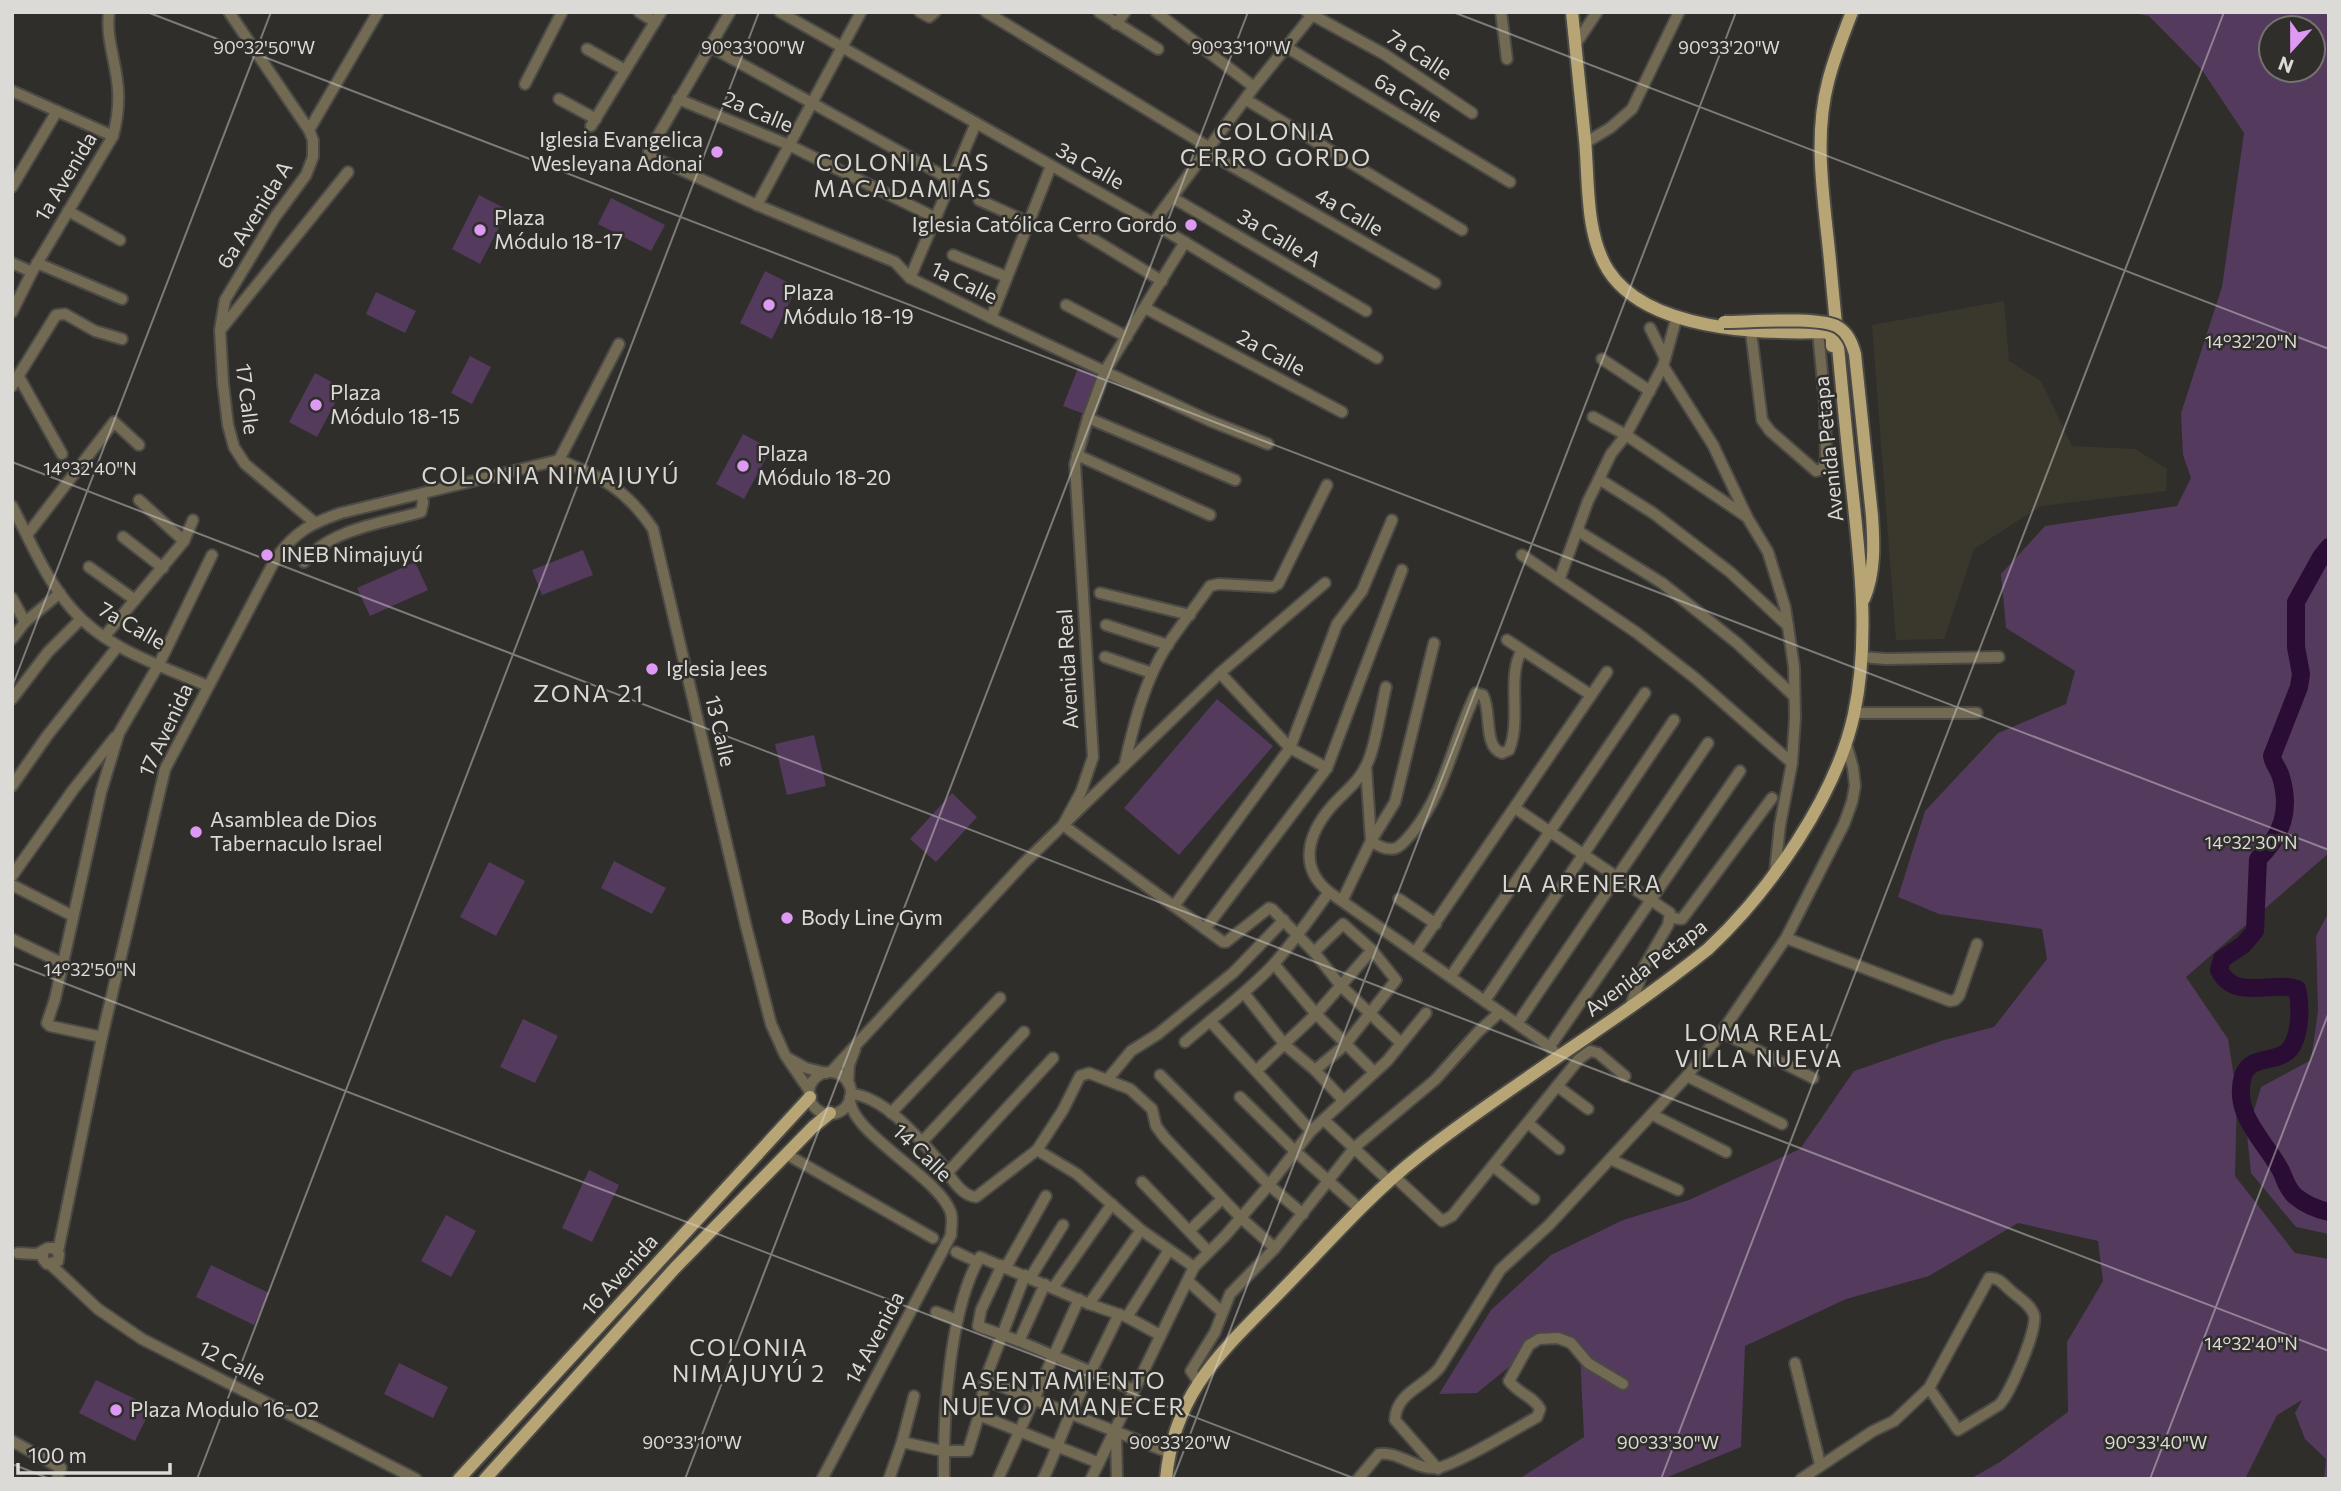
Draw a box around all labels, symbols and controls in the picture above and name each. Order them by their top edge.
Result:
north arrow [2257,14,2327,84]
street label: 7a Calle [1382,23,1457,84]
text: 90°32'50"W [213,36,315,58]
text: 90°33'00"W [701,36,805,58]
text: 90°33'10"W [1191,36,1291,58]
text: 90°33'20"W [1678,36,1780,58]
text: N [2275,52,2297,79]
street label: 6a Calle [1370,67,1447,127]
street label: 2a Calle [720,85,797,137]
district label: COLONIA CERRO GORDO [1180,117,1372,171]
place label: Iglesia Evangelica Wesleyana Adonai [530,126,703,175]
street label: 1a Avenida [28,127,101,225]
street label: 3a Calle [1052,136,1129,194]
marker: Iglesia Evangelica Wesleyana Adonai [709,144,725,160]
district label: COLONIA LAS MACADAMIAS [814,148,992,202]
street label: 6a Avenida A [211,156,297,273]
street label: 4a Calle [1311,181,1388,240]
street label: 3a Calle A [1234,202,1326,271]
place label: Plaza Módulo 18-17 [494,204,623,253]
place label: Iglesia Católica Cerro Gordo [912,211,1177,236]
marker: Iglesia Católica Cerro Gordo [1183,217,1199,233]
marker: Plaza Módulo 18-17 [472,222,488,238]
street label: 1a Calle [927,255,1002,308]
place label: Plaza Módulo 18-19 [783,279,914,328]
marker: Plaza Módulo 18-19 [761,297,777,313]
street label: 2a Calle [1233,323,1310,380]
text: 14°32'20"N [2205,330,2297,352]
street label: 17 Calle [232,362,265,436]
street label: Avenida Petapa [1807,375,1848,523]
place label: Plaza Módulo 18-15 [330,379,460,428]
marker: Plaza Módulo 18-15 [308,397,324,413]
place label: Plaza Módulo 18-20 [757,440,891,489]
text: 14°32'40"N [43,457,137,479]
marker: Plaza Módulo 18-20 [735,458,751,474]
district label: COLONIA NIMAJUYÚ [421,461,681,489]
place label: INEB Nimajuyú [281,541,423,566]
marker: INEB Nimajuyú [259,547,275,563]
street label: 7a Calle [95,596,171,654]
street label: Avenida Real [1051,608,1082,730]
place label: Iglesia Jees [666,655,767,680]
marker: Iglesia Jees [644,661,660,677]
district label: ZONA 21 [533,678,645,707]
street label: 17 Avenida [132,679,197,780]
street label: 13 Calle [701,693,742,769]
place label: Asamblea de Dios Tabernaculo Israel [210,806,383,855]
marker: Asamblea de Dios Tabernaculo Israel [188,824,204,840]
text: 14°32'30"N [2204,831,2298,853]
district label: LA ARENERA [1502,869,1662,897]
place label: Body Line Gym [801,904,943,929]
marker: Body Line Gym [779,910,795,926]
street label: Avenida Petapa [1579,913,1711,1021]
text: 14°32'50"N [43,958,137,980]
district label: LOMA REAL VILLA NUEVA [1675,1018,1843,1072]
street label: 14 Calle [888,1118,958,1186]
street label: 16 Avenida [576,1228,662,1320]
street label: 14 Avenida [839,1287,908,1388]
text: 14°32'40"N [2204,1332,2298,1354]
district label: COLONIA NIMAJUYÚ 2 [672,1333,826,1387]
street label: 12 Calle [195,1334,270,1389]
district label: ASENTAMIENTO NUEVO AMANECER [942,1366,1186,1420]
place label: Plaza Modulo 16-02 [130,1396,319,1421]
marker: Plaza Modulo 16-02 [108,1402,124,1418]
text: 90°33'10"W [642,1431,742,1453]
text: 90°33'20"W [1129,1431,1231,1453]
text: 90°33'30"W [1617,1431,1719,1453]
text: 90°33'40"W [2105,1431,2207,1453]
scale bar [18,1432,170,1476]
text: 100 m [28,1442,87,1467]

